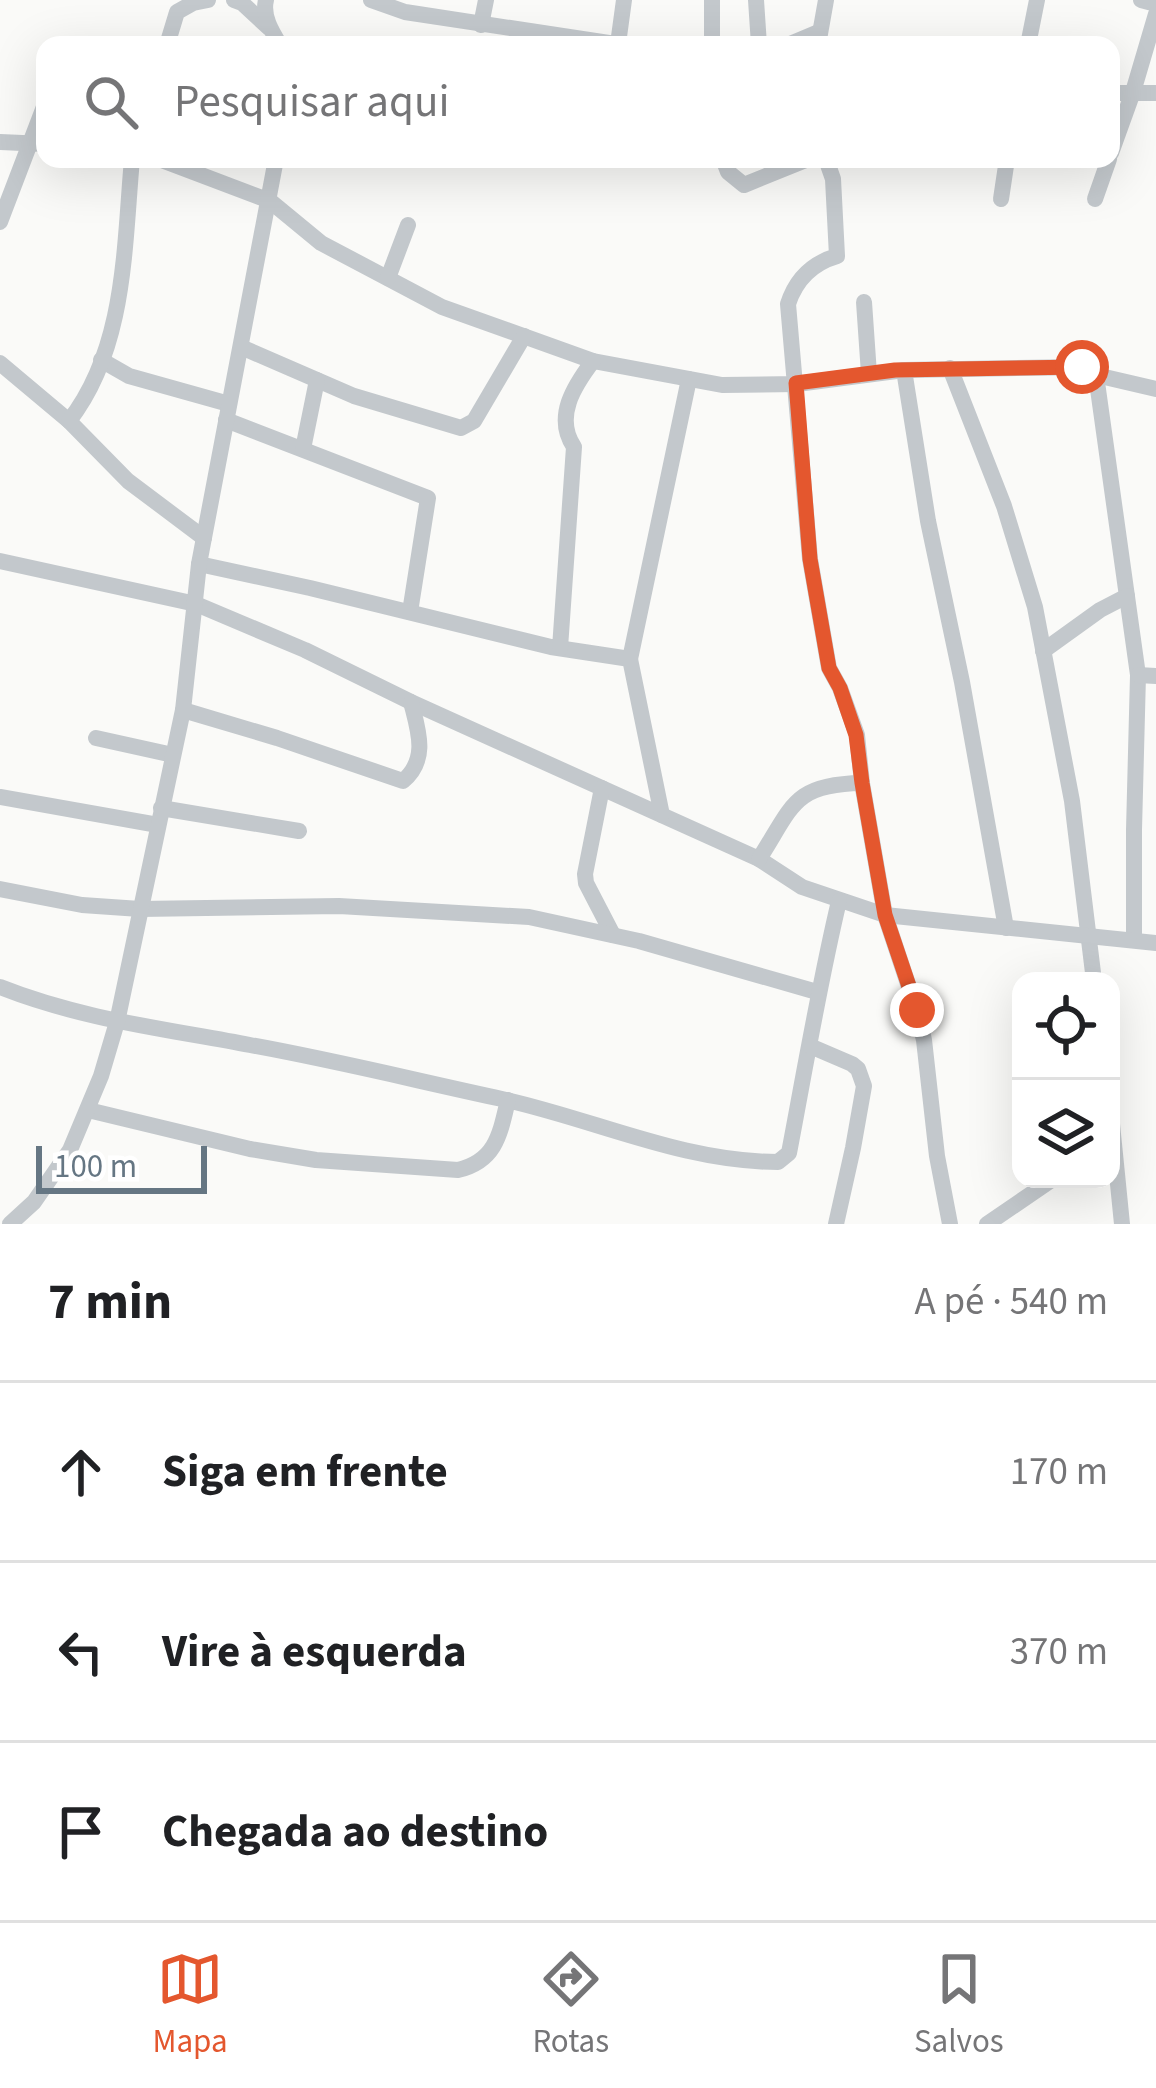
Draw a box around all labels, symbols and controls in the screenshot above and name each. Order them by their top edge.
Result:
search box [36,36,1120,168]
icon: search [78,69,144,135]
text: Pesquisar aqui [174,70,449,134]
route start [1055,340,1109,394]
map controls [1012,972,1120,1188]
button: locate [1012,972,1120,1080]
route end [890,983,944,1037]
button: layers [1012,1080,1120,1188]
scale bar [36,1140,207,1193]
text: 100 m [54,1143,137,1190]
text: 7 min [48,1266,172,1338]
text: A pé · 540 m [914,1274,1108,1330]
icon: ahead [48,1439,114,1505]
text: Siga em frente [162,1440,448,1504]
text: 170 m [1010,1444,1108,1500]
icon: left [48,1619,114,1685]
text: Vire à esquerda [162,1620,467,1684]
text: 370 m [1010,1624,1108,1680]
icon: arrive [48,1799,114,1865]
text: Chegada ao destino [162,1800,548,1864]
tab: Mapa [152,1946,228,2065]
tab: Rotas [532,1946,609,2065]
tab: Salvos [914,1946,1004,2065]

